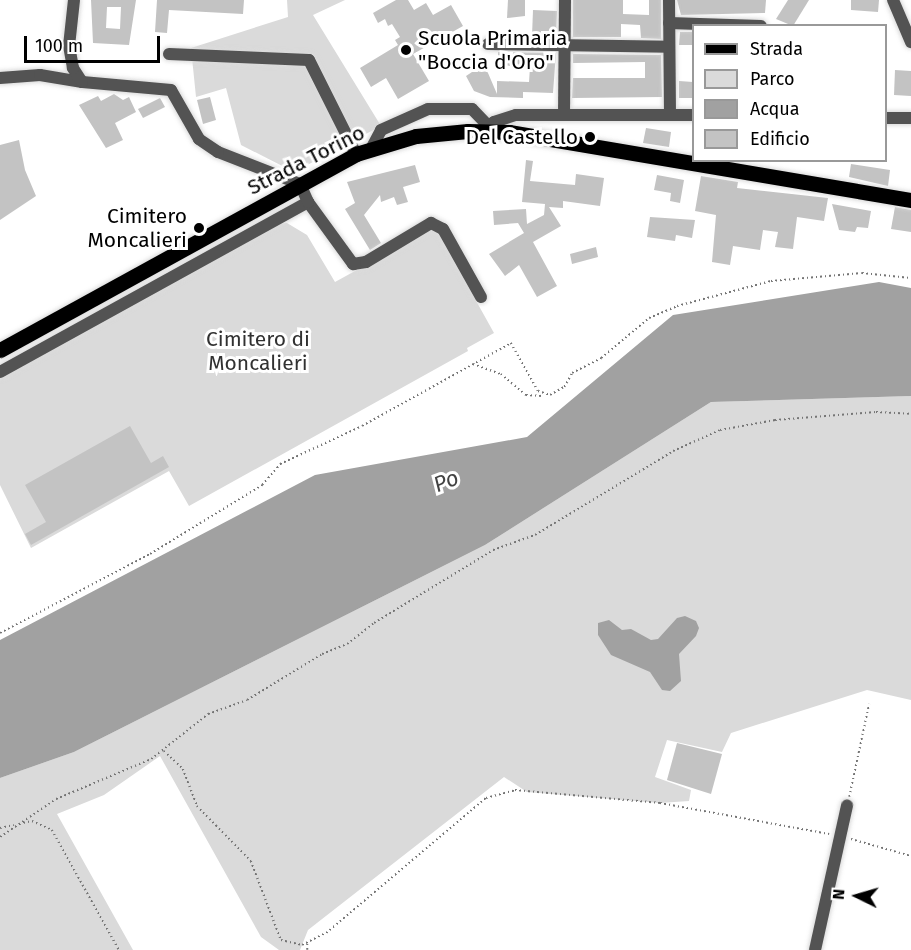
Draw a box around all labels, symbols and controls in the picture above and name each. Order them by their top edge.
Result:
scale bar [27,24,164,62]
legend [692,24,887,162]
place label: Scuola Primaria "Boccia d'Oro" [418,25,567,75]
text: 100 m [35,35,83,57]
text: Strada [750,38,803,60]
marker: Scuola Primaria "Boccia d'Oro" [399,43,413,57]
text: Parco [750,68,794,90]
text: Acqua [750,98,800,120]
street label: Strada Torino [243,120,369,200]
place label: Del Castello [466,124,578,150]
text: Edificio [750,128,810,150]
marker: Del Castello [583,130,597,144]
place label: Cimitero Moncalieri [88,203,187,253]
marker: Cimitero Moncalieri [192,221,206,235]
park label: Cimitero di Moncalieri [206,326,310,376]
water label: Po [430,464,462,498]
north arrow [827,866,887,926]
text: N [829,888,848,901]

